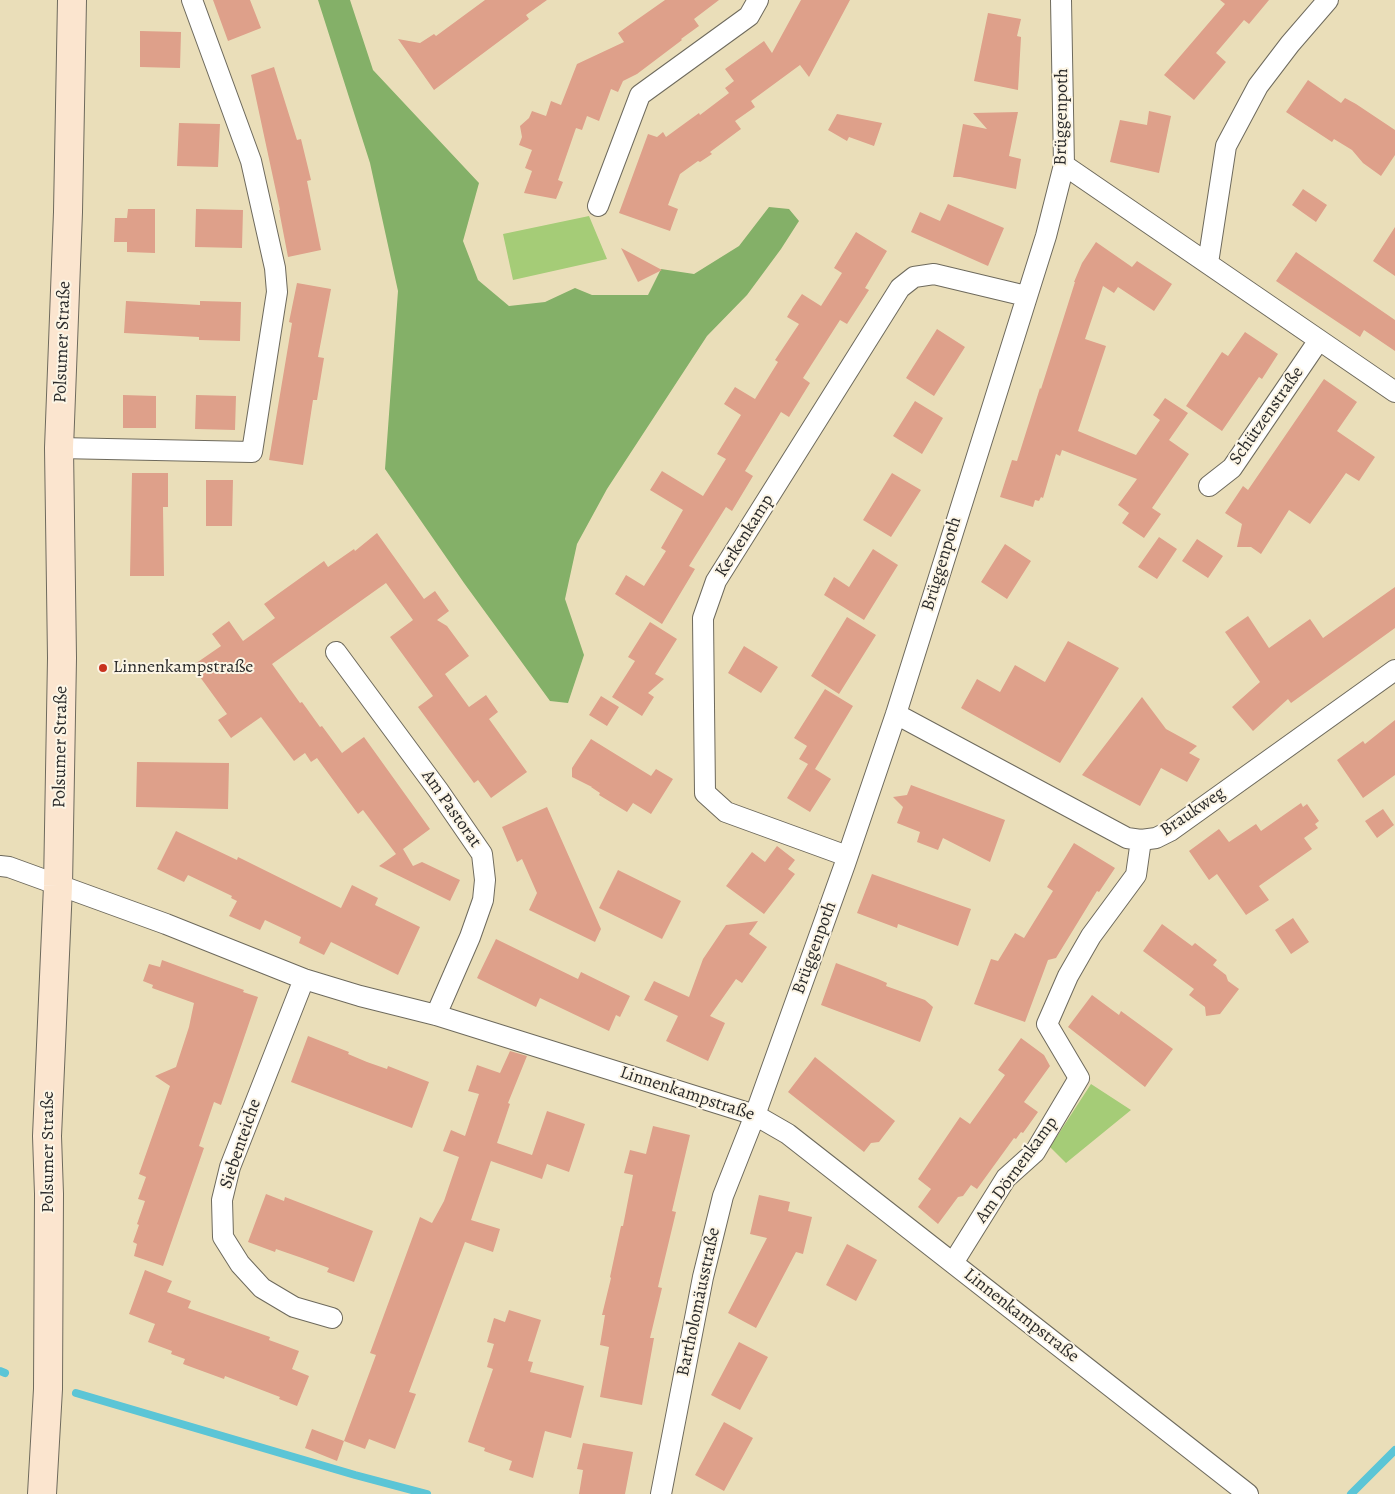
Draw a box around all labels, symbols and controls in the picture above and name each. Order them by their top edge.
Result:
street label: Brüggenpoth [1050,68,1074,166]
street label: Polsumer Straße [50,281,76,403]
street label: Schützenstraße [1225,363,1309,469]
street label: Kerkenkamp [711,491,779,581]
street label: Brüggenpoth [917,514,967,614]
place label: Linnenkampstraße [113,657,253,679]
marker: Linnenkampstraße [97,662,109,674]
street label: Polsumer Straße [49,686,73,808]
street label: Am Pastorat [416,766,486,852]
street label: Braukweg [1156,782,1230,842]
street label: Brüggenpoth [788,899,842,997]
street label: Linnenkampstraße [617,1062,757,1126]
street label: Polsumer Straße [38,1091,60,1213]
street label: Siebenteiche [215,1096,267,1192]
street label: Am Dörnenkamp [971,1113,1063,1227]
street label: Bartholomäusstraße [673,1226,725,1378]
street label: Linnenkampstraße [959,1264,1083,1368]

